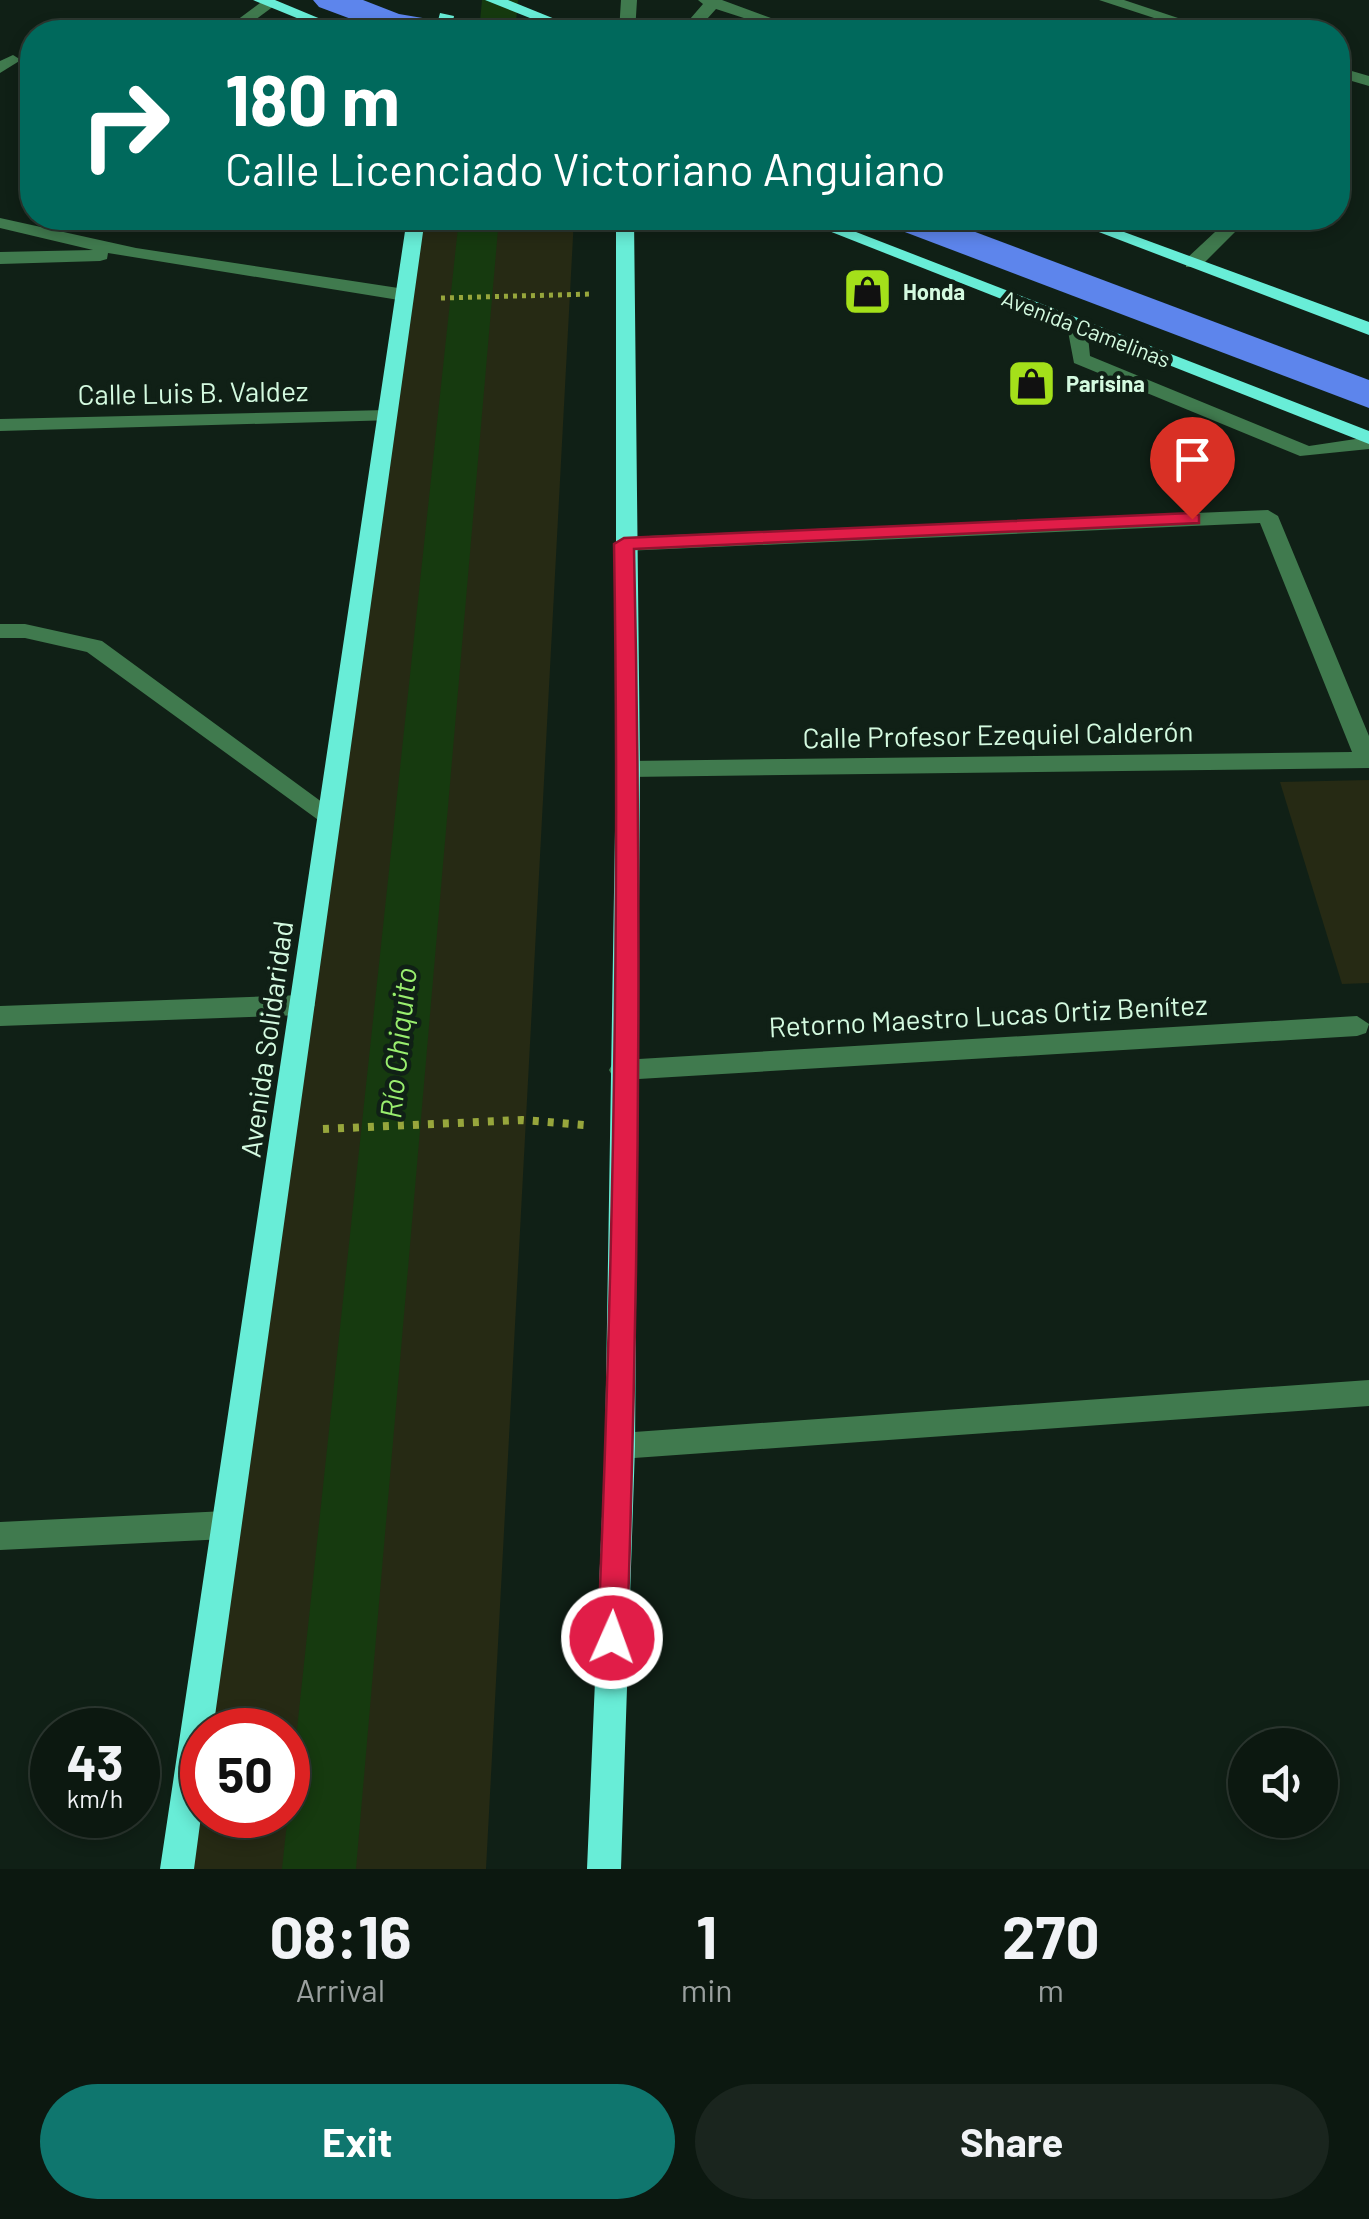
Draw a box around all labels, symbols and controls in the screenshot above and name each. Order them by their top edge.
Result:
text: 180 m [225,56,400,140]
icon: right [60,60,190,190]
text: Calle Licenciado Victoriano Anguiano [225,141,946,195]
shop icon: Honda [842,266,894,318]
place label: Honda [903,278,965,304]
street label: Avenida Camelinas [999,284,1174,372]
shop icon: Parisina [1005,358,1057,410]
place label: Parisina [1066,370,1145,396]
street label: Calle Luis B. Valdez [77,373,309,411]
pin [1150,417,1235,520]
icon: arrive [1165,432,1220,487]
street label: Calle Profesor Ezequiel Calderón [802,714,1194,754]
street label: Avenida Solidaridad [233,918,299,1159]
water label: Río Chiquito [371,966,423,1120]
street label: Retorno Maestro Lucas Ortiz Benítez [768,987,1208,1043]
position arrow [560,1586,664,1690]
speed limit sign: 50 [180,1708,310,1838]
map controls [1228,1728,1338,1838]
button: sound [1228,1728,1338,1838]
text: 43 [66,1731,124,1791]
text: km/h [67,1783,123,1813]
text: 08:16 [269,1899,411,1971]
text: 1 [696,1899,717,1971]
text: 270 [1002,1899,1100,1971]
text: Arrival [296,1970,385,2008]
text: min [681,1970,733,2008]
text: m [1038,1970,1064,2008]
button: Exit [40,2084,675,2199]
button: Share [695,2084,1329,2199]

